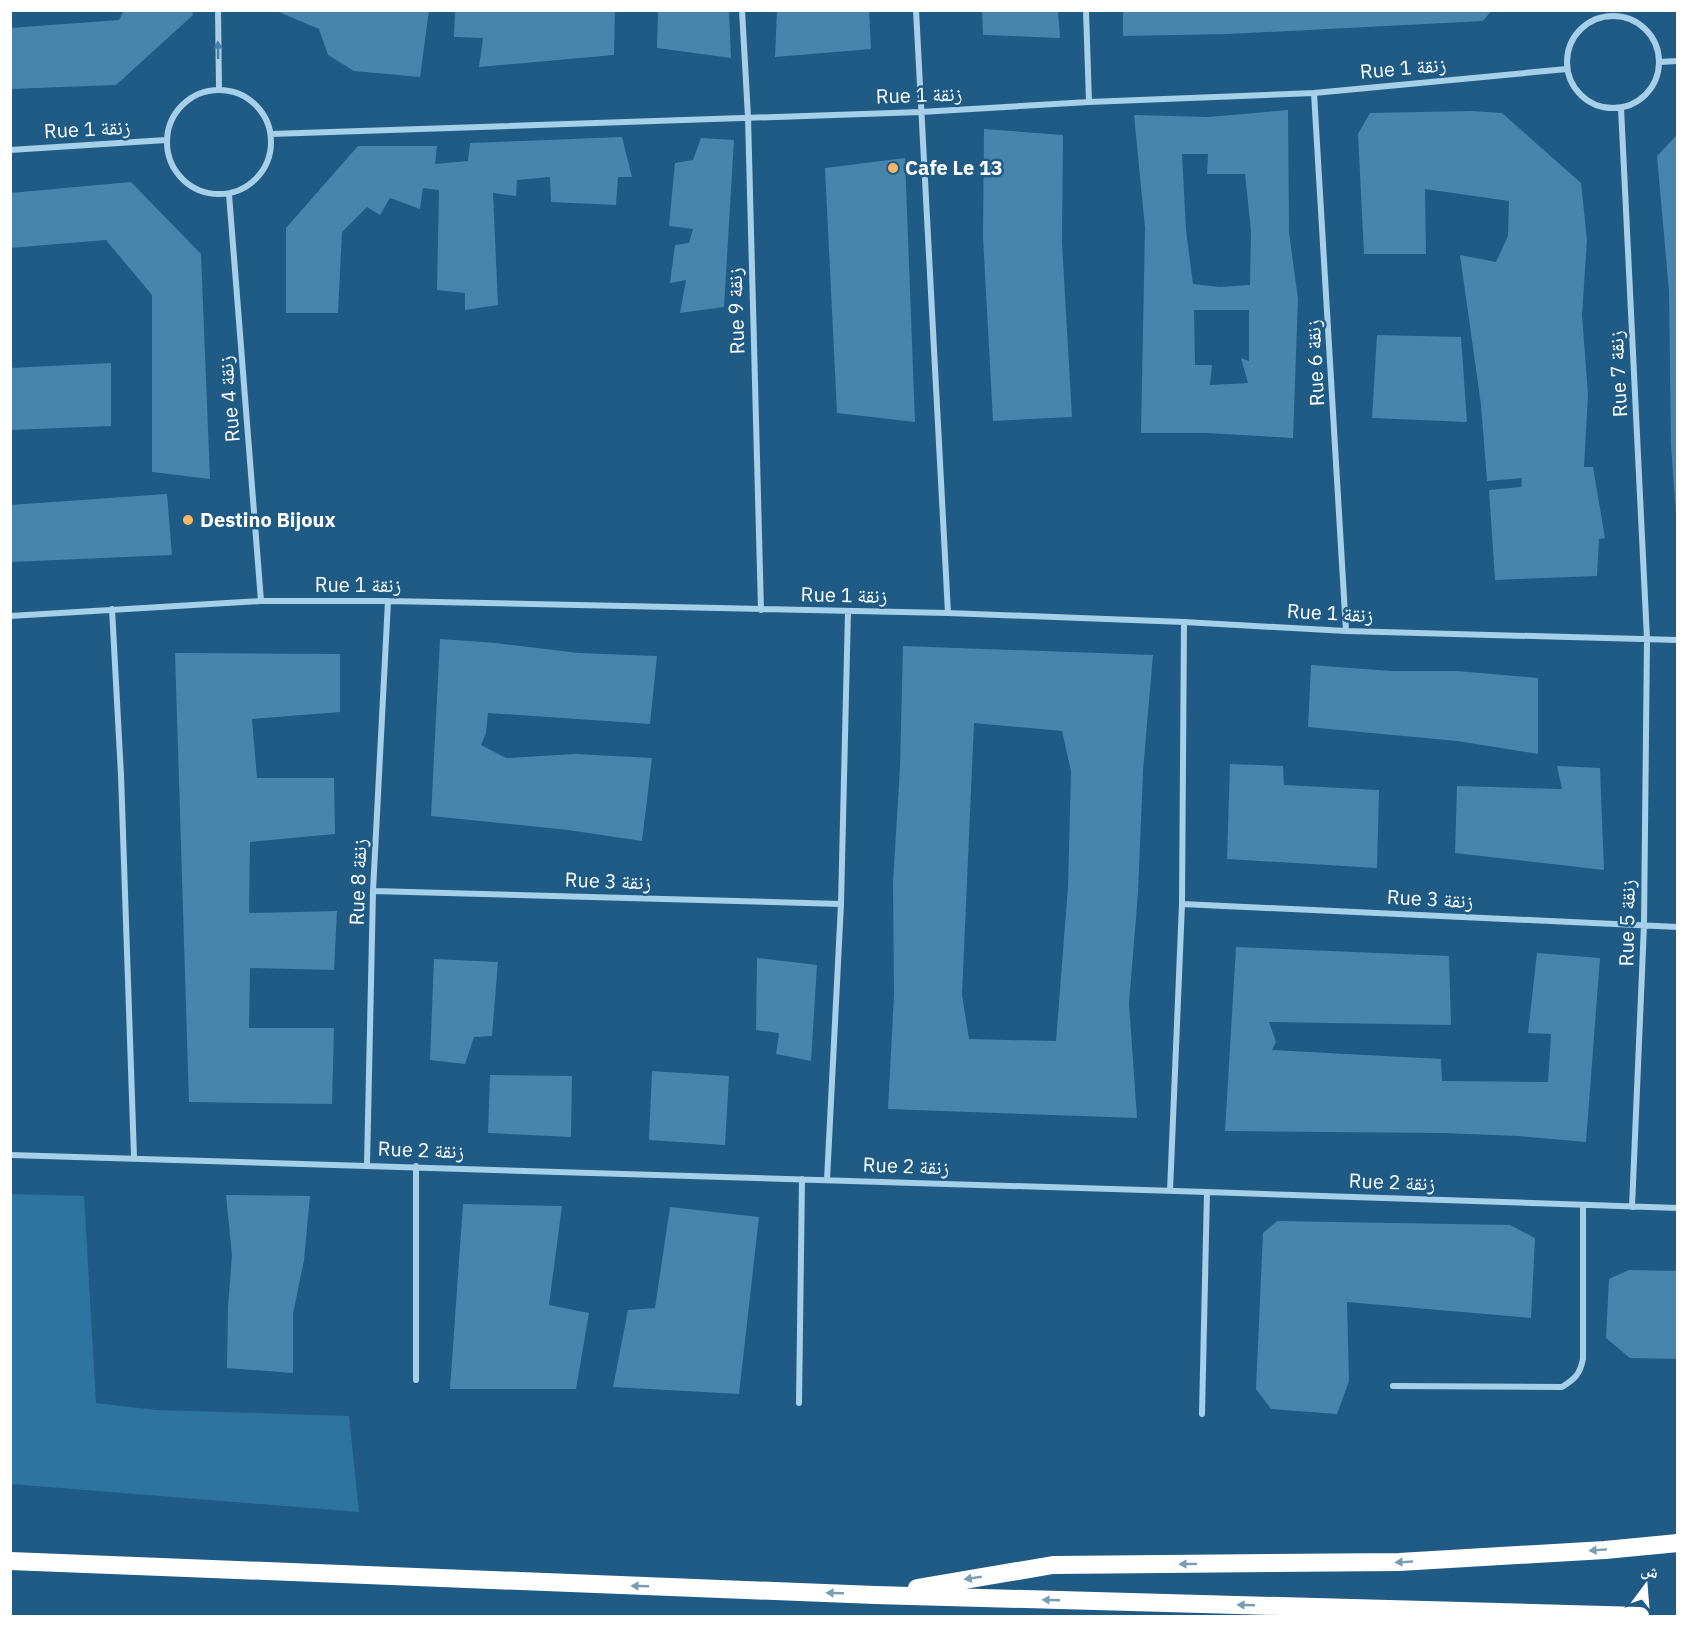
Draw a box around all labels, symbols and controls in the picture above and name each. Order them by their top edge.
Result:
one-way arrow [214,41,223,60]
street label: Rue 1 زنقة [1359,50,1447,85]
street label: Rue 1 زنقة [875,79,963,110]
street label: Rue 1 زنقة [43,113,131,144]
place label: Cafe Le 13 [905,154,1003,181]
marker: Cafe Le 13 [886,161,900,175]
street label: Rue 9 زنقة [720,267,751,355]
street label: Rue 6 زنقة [1299,319,1330,407]
street label: Rue 7 زنقة [1602,330,1633,418]
street label: Rue 4 زنقة [211,355,246,443]
place label: Destino Bijoux [200,506,336,533]
marker: Destino Bijoux [181,513,195,527]
street label: Rue 1 زنقة [315,571,401,598]
street label: Rue 1 زنقة [800,580,888,609]
street label: Rue 1 زنقة [1286,597,1374,628]
street label: Rue 8 زنقة [342,838,373,926]
street label: Rue 3 زنقة [564,865,652,896]
street label: Rue 5 زنقة [1612,879,1641,967]
street label: Rue 3 زنقة [1386,883,1474,914]
street label: Rue 2 زنقة [377,1134,465,1165]
street label: Rue 2 زنقة [862,1150,950,1181]
street label: Rue 2 زنقة [1348,1166,1436,1197]
one-way arrow [1589,1546,1608,1555]
north arrow [1616,1555,1676,1615]
one-way arrow [1394,1557,1413,1566]
one-way arrow [1178,1559,1197,1569]
text: ش [1639,1559,1661,1583]
one-way arrow [963,1574,982,1583]
one-way arrow [631,1581,650,1590]
one-way arrow [826,1589,845,1598]
one-way arrow [1042,1595,1061,1604]
one-way arrow [1237,1601,1256,1610]

